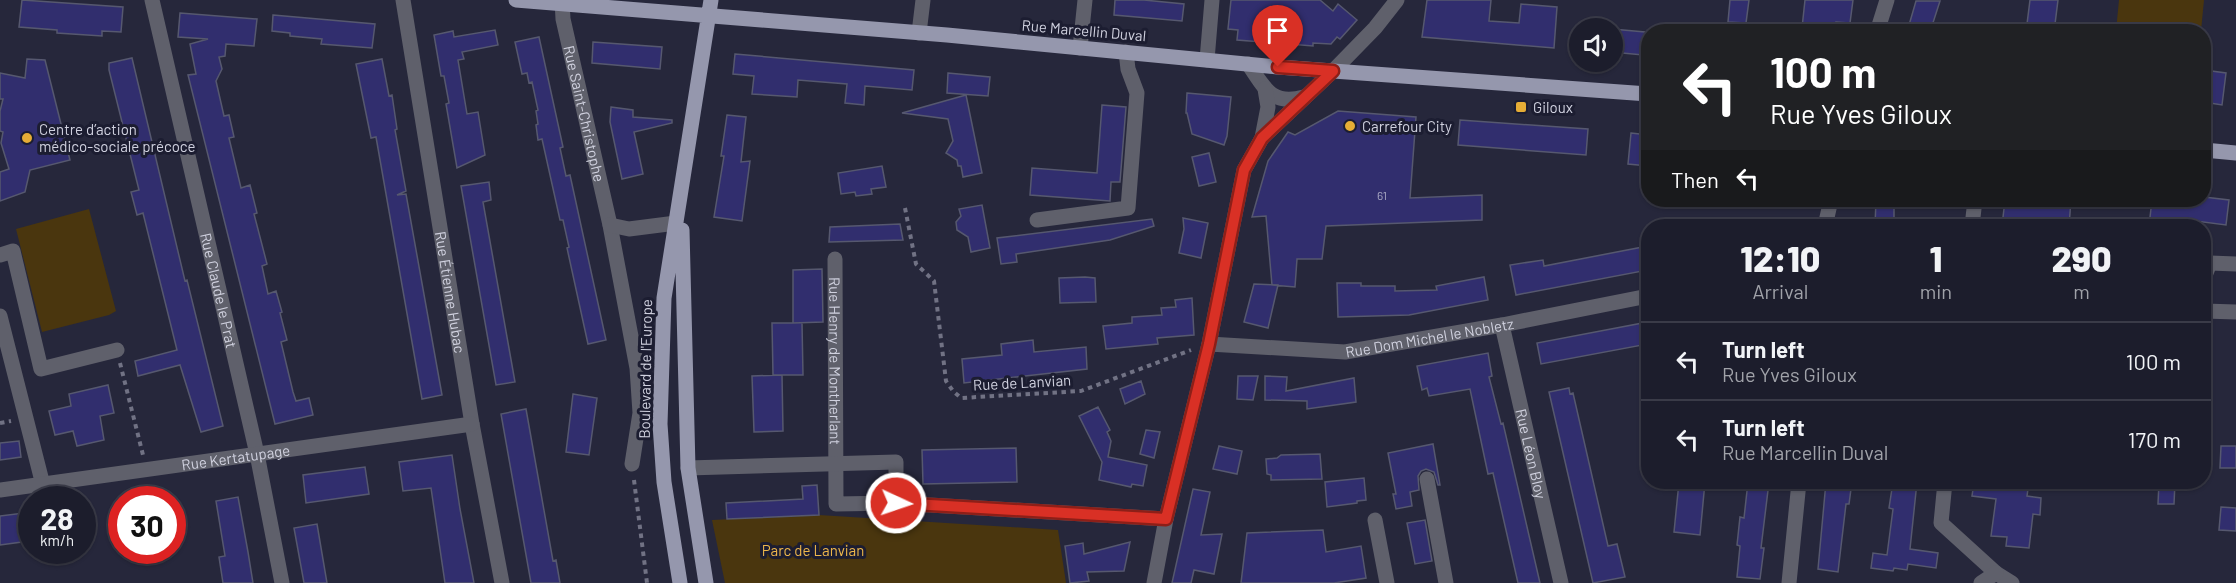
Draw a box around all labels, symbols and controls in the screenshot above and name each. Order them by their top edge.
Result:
pin [1252,5,1303,67]
icon: arrive [1261,14,1294,47]
street label: Rue Marcellin Duval [1021,16,1147,44]
map controls [1569,18,1623,72]
button: sound [1569,18,1623,72]
street label: Rue Saint-Christophe [560,44,609,183]
text: 100 m [1770,46,1876,96]
icon: left [1671,48,1749,126]
text: Rue Yves Giloux [1770,97,1952,129]
place label: Giloux [1533,98,1573,116]
marker: Giloux [1514,100,1528,114]
place label: Carrefour City [1362,117,1452,135]
marker: Carrefour City [1343,119,1357,133]
place label: Centre d’action médico-sociale précoce [39,120,196,155]
marker: Centre d’action médico-sociale précoce [20,131,34,145]
icon: left [1731,162,1764,195]
text: Then [1671,166,1719,192]
house number: 61 [1377,188,1387,202]
street label: Rue Étienne Hubac [432,230,469,355]
street label: Rue Claude le Prat [197,231,241,350]
text: 12:10 [1740,236,1820,279]
text: 1 [1929,236,1942,279]
text: 290 [2051,236,2112,279]
street label: Rue Henry de Montherlant [826,277,845,445]
text: Arrival [1752,279,1808,303]
text: min [1920,279,1952,303]
text: m [2073,279,2090,303]
street label: Boulevard de l'Europe [635,299,655,439]
street label: Rue Dom Michel le Nobletz [1344,314,1516,361]
text: Turn left [1722,336,1805,362]
icon: left [1671,345,1704,378]
text: 100 m [2126,348,2181,374]
text: Rue Yves Giloux [1722,362,1857,386]
street label: Rue de Lanvian [972,370,1072,394]
street label: Rue Léon Bloy [1512,407,1550,500]
text: Turn left [1722,414,1805,440]
icon: left [1671,423,1704,456]
text: 170 m [2128,426,2181,452]
text: Rue Marcellin Duval [1722,440,1888,464]
street label: Rue Kertatupage [180,441,291,474]
position arrow [864,471,928,535]
speed limit sign: 30 [108,486,186,564]
text: 28 [40,500,74,536]
text: km/h [40,531,74,549]
park label: Parc de Lanvian [762,541,864,559]

